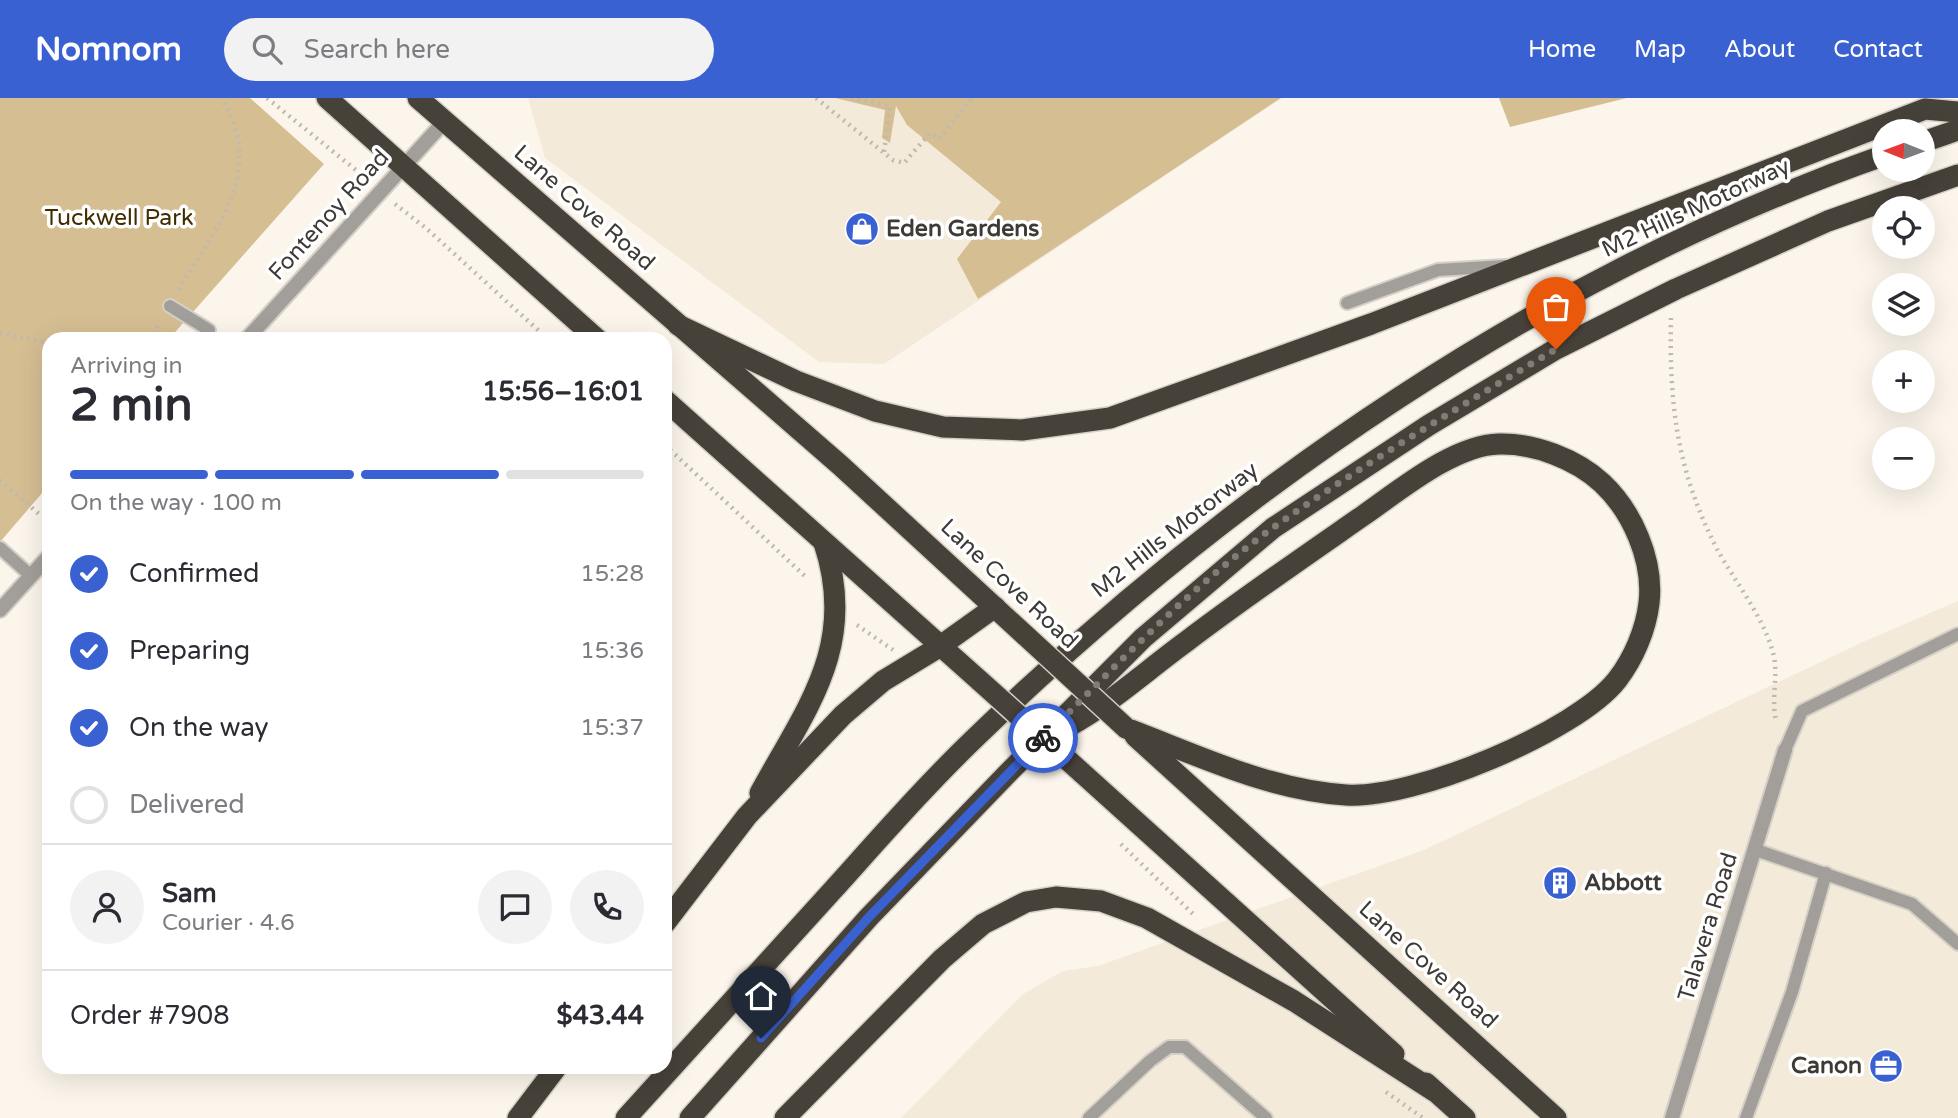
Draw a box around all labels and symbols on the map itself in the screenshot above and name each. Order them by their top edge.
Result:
north arrow [1872,119,1936,182]
street label: Lane Cove Road [508,139,660,277]
street label: Fontenoy Road [263,144,395,286]
street label: M2 Hills Motorway [1597,152,1795,264]
park label: Tuckwell Park [44,204,194,232]
shop icon: Eden Gardens [843,210,881,248]
place label: Eden Gardens [886,215,1039,243]
pin [1526,277,1586,349]
street label: M2 Hills Motorway [1086,456,1264,604]
street label: Lane Cove Road [935,513,1083,655]
courier [1008,703,1078,773]
street label: Talavera Road [1672,849,1744,1005]
building icon: Abbott [1541,864,1579,902]
place label: Abbott [1584,869,1662,897]
street label: Lane Cove Road [1353,895,1503,1035]
pin [731,966,791,1038]
office icon: Canon [1867,1047,1905,1085]
place label: Canon [1791,1052,1862,1080]

